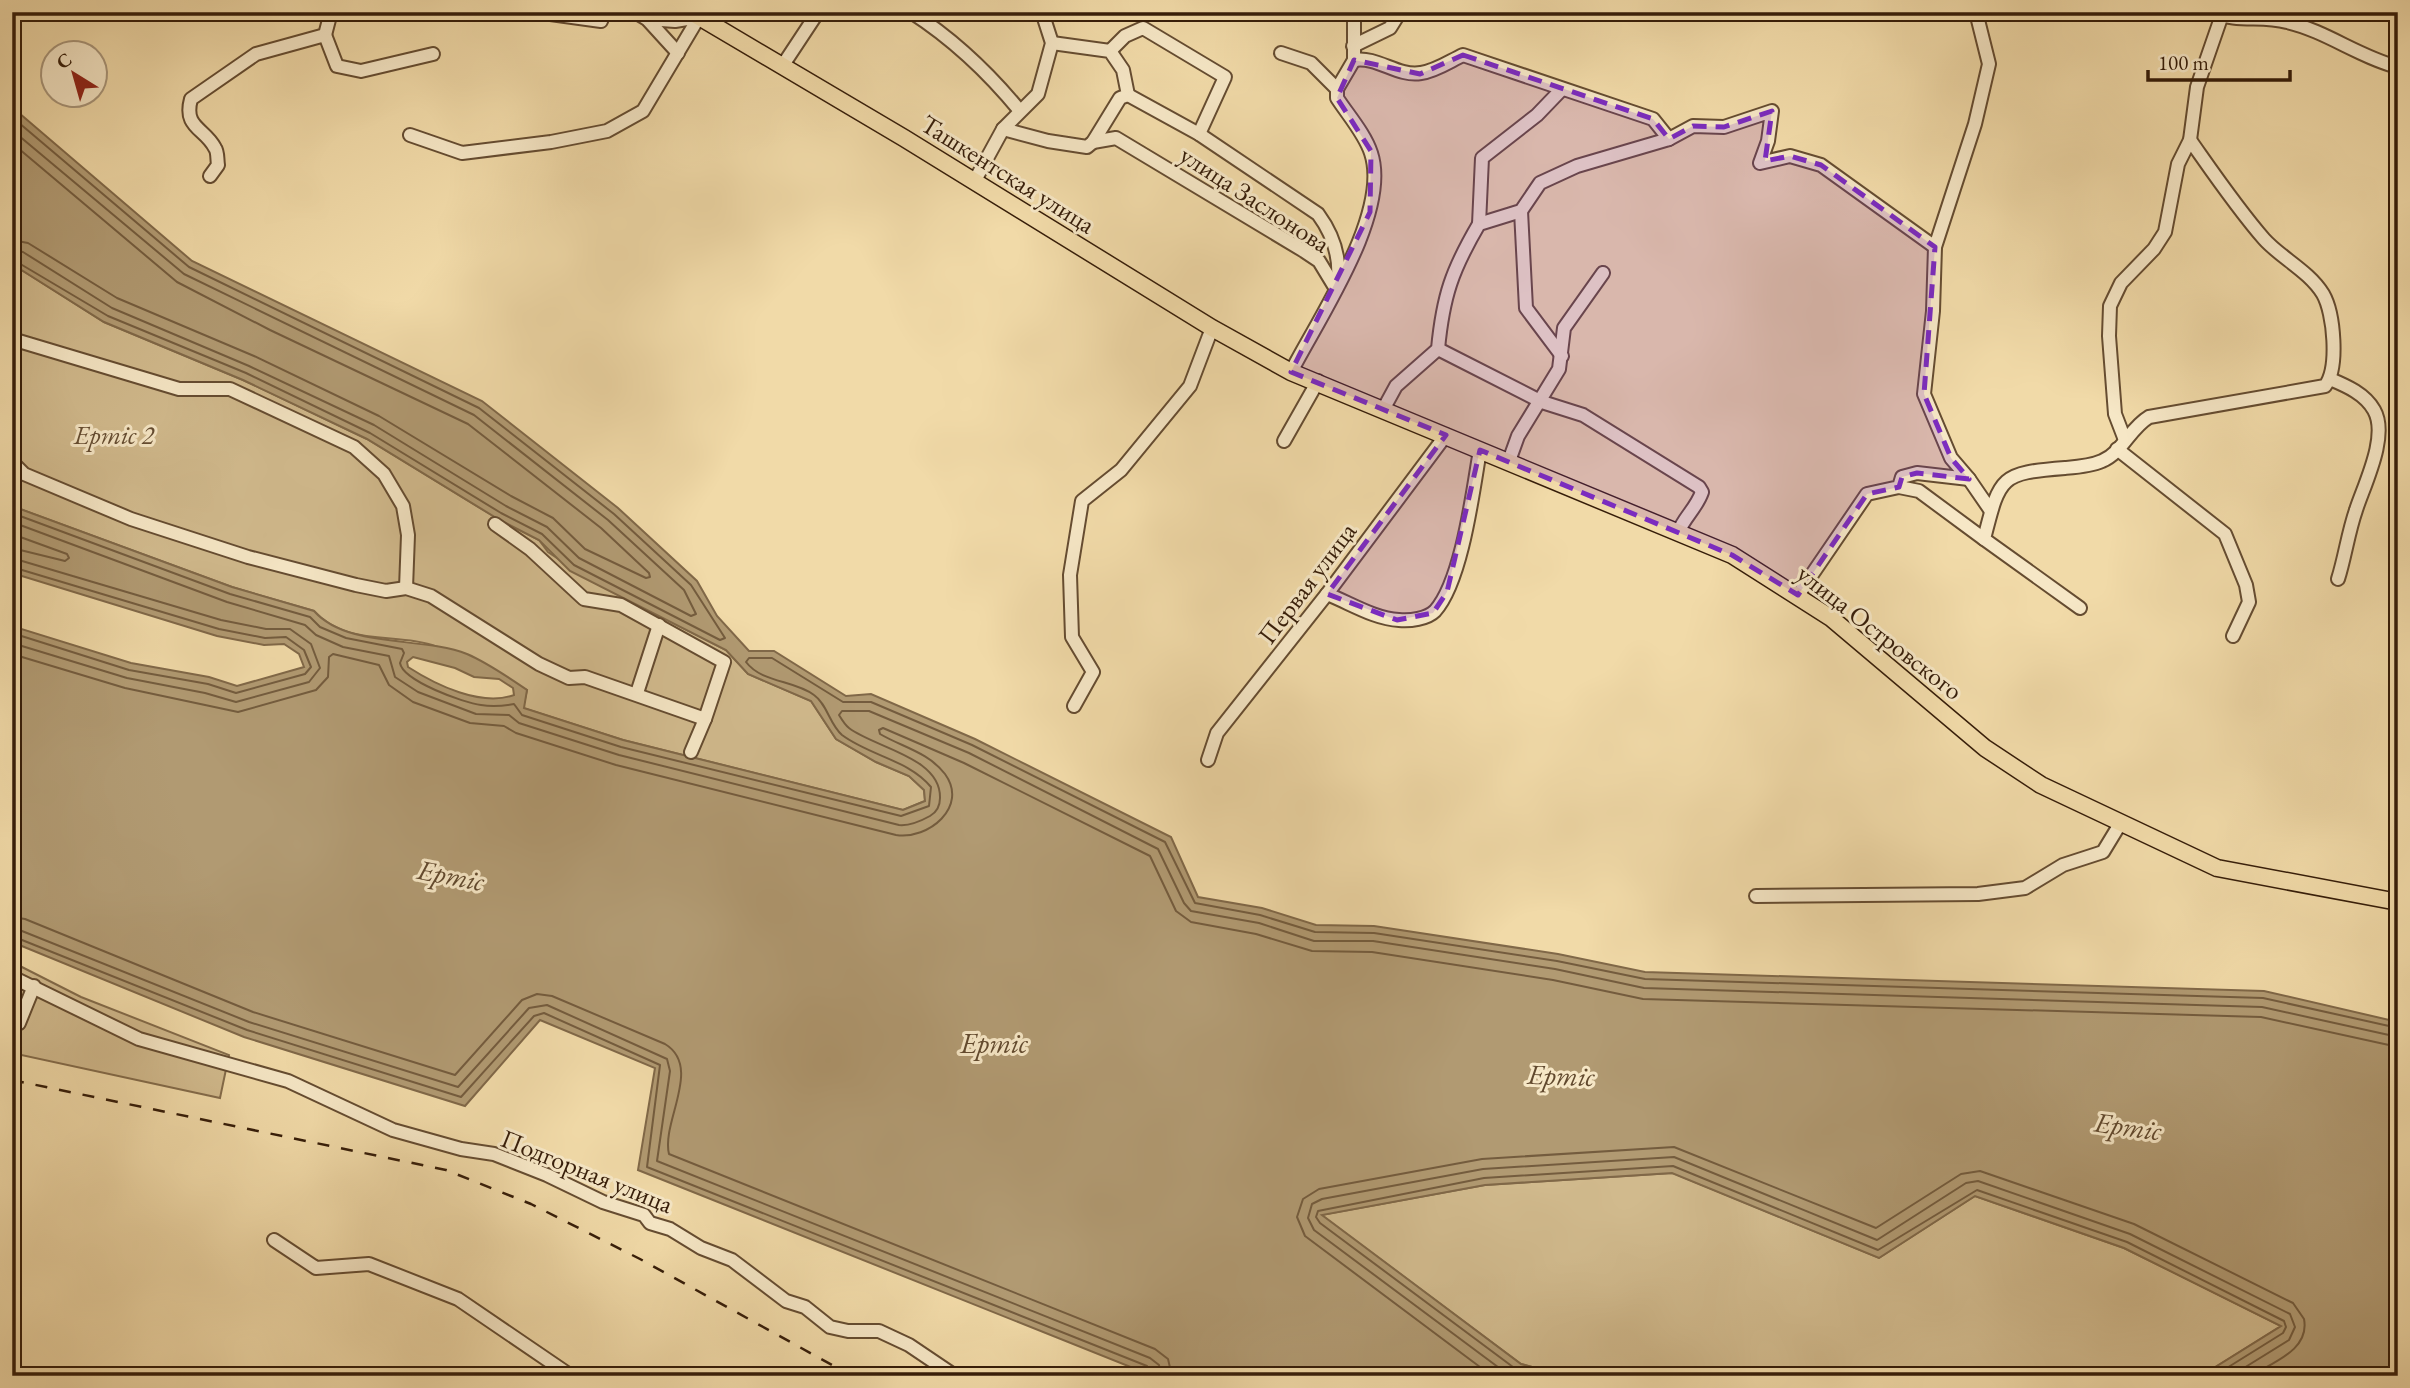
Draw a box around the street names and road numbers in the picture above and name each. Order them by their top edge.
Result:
street label: Ташкентская улица [914,107,1102,242]
street label: улица Заслонова [1173,138,1337,261]
street label: Первая улица [1250,515,1364,651]
street label: улица Островского [1790,557,1970,707]
street label: Подгорная улица [496,1121,679,1221]

